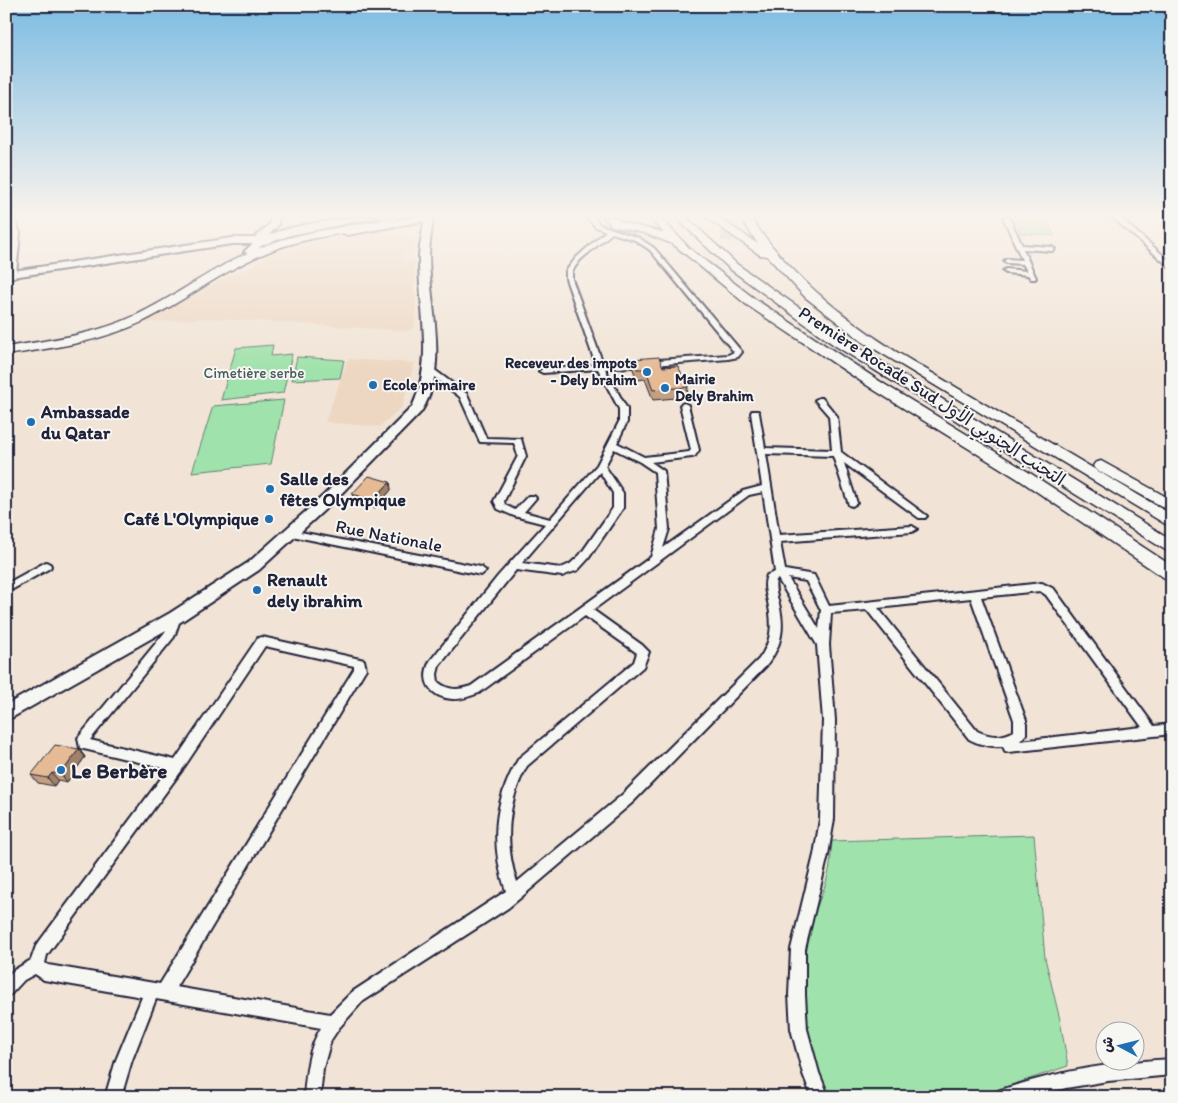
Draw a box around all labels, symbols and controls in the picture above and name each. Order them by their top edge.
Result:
street label: Première Rocade Sud التجنب الجنوبي الأول [792,301,1070,495]
place label: Receveur des impots - Dely brahim [505,354,637,390]
park label: Cimetière serbe [204,364,304,382]
marker: Receveur des impots - Dely brahim [641,366,653,378]
place label: Mairie Dely Brahim [675,370,754,406]
place label: Ecole primaire [383,376,475,395]
marker: Ecole primaire [367,379,379,391]
marker: Mairie Dely Brahim [659,382,671,394]
place label: Ambassade du Qatar [40,401,130,444]
marker: Ambassade du Qatar [25,416,37,428]
place label: Salle des fêtes Olympique [280,468,406,511]
marker: Salle des fêtes Olympique [264,483,276,495]
place label: Café L'Olympique [124,508,259,530]
marker: Café L'Olympique [263,513,275,525]
street label: Rue Nationale [334,515,444,557]
place label: Renault dely ibrahim [267,569,363,612]
marker: Renault dely ibrahim [251,584,263,596]
place label: Le Berbère [71,758,167,783]
marker: Le Berbère [55,764,67,776]
north arrow [1096,1020,1146,1070]
text: ش [1098,1036,1117,1053]

